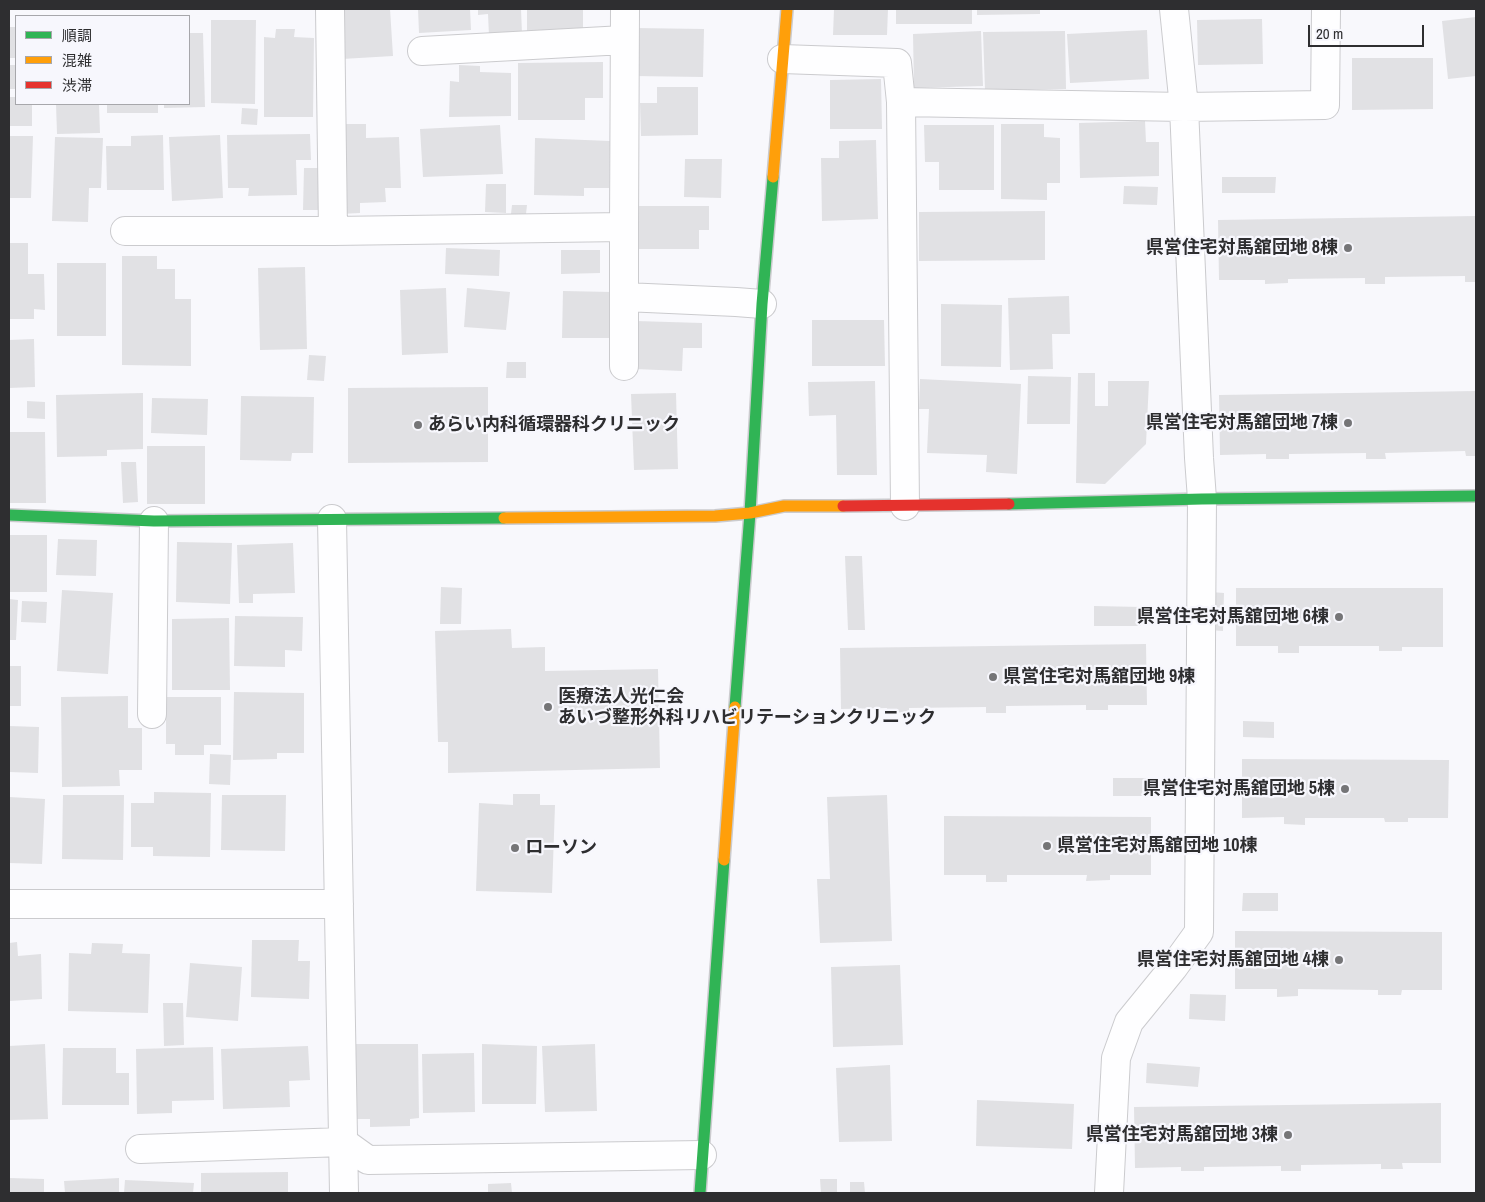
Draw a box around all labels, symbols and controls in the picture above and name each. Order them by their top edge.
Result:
legend [15,15,190,105]
scale bar [1310,15,1426,47]
text: 20 m [1316,23,1343,44]
text: 順調 [62,25,92,46]
text: 混雑 [62,50,92,71]
text: 渋滞 [62,75,92,96]
place label: 県営住宅対馬舘団地 8棟 [1146,237,1338,259]
marker: 県営住宅対馬舘団地 8棟 [1342,242,1354,254]
place label: 県営住宅対馬舘団地 7棟 [1146,412,1338,434]
place label: あらい内科循環器科クリニック [428,414,680,436]
marker: 県営住宅対馬舘団地 7棟 [1342,417,1354,429]
marker: あらい内科循環器科クリニック [412,419,424,431]
place label: 県営住宅対馬舘団地 6棟 [1137,606,1329,628]
marker: 県営住宅対馬舘団地 6棟 [1333,611,1345,623]
place label: 県営住宅対馬舘団地 9棟 [1003,666,1195,688]
marker: 県営住宅対馬舘団地 9棟 [987,671,999,683]
place label: 医療法人光仁会 あいづ整形外科リハビリテーションクリニック [558,686,936,729]
marker: 医療法人光仁会 あいづ整形外科リハビリテーションクリニック [542,701,554,713]
place label: 県営住宅対馬舘団地 5棟 [1143,778,1335,800]
marker: 県営住宅対馬舘団地 5棟 [1339,783,1351,795]
place label: 県営住宅対馬舘団地 10棟 [1057,835,1258,857]
place label: ローソン [525,837,597,859]
marker: 県営住宅対馬舘団地 10棟 [1041,840,1053,852]
marker: ローソン [509,842,521,854]
place label: 県営住宅対馬舘団地 4棟 [1137,949,1329,971]
marker: 県営住宅対馬舘団地 4棟 [1333,954,1345,966]
place label: 県営住宅対馬舘団地 3棟 [1086,1124,1278,1146]
marker: 県営住宅対馬舘団地 3棟 [1282,1129,1294,1141]

